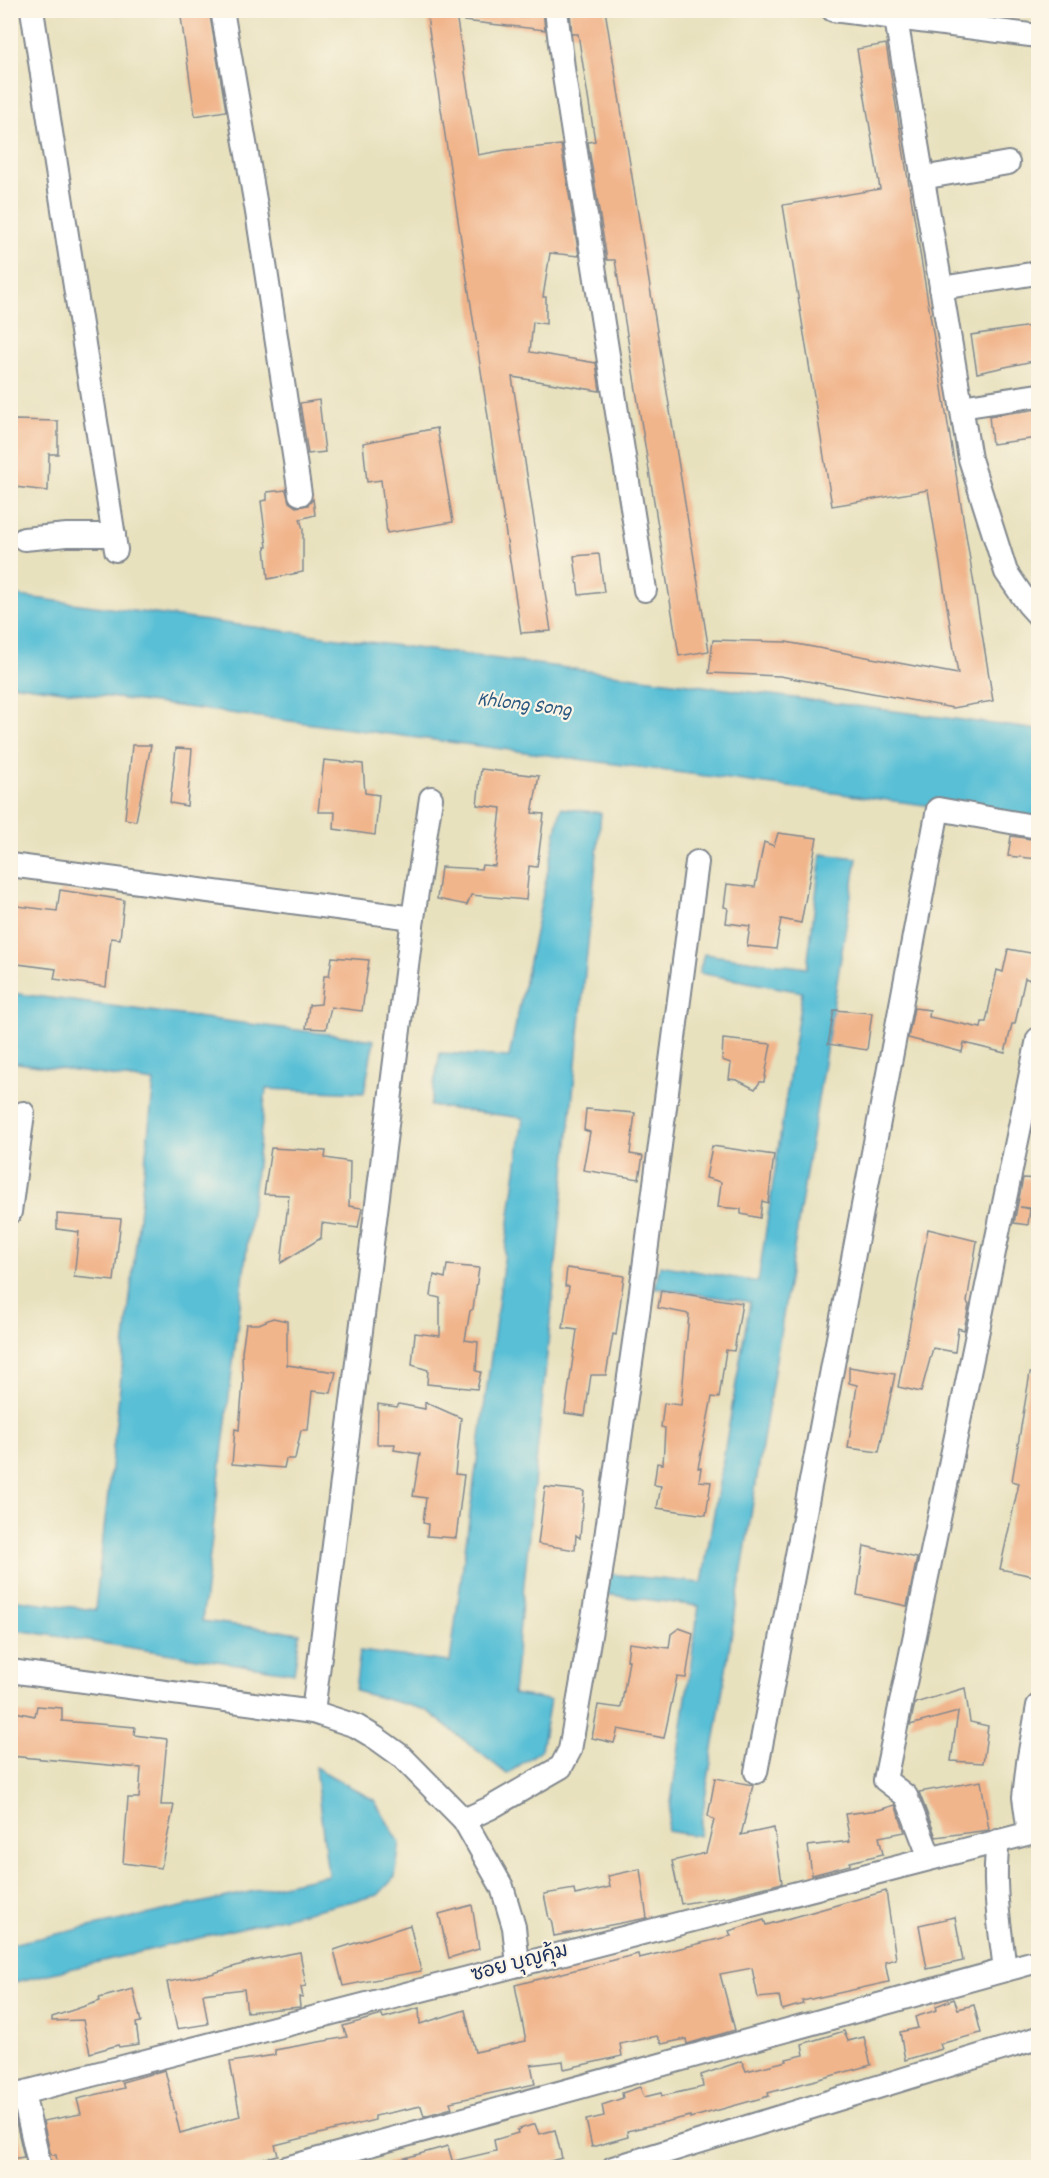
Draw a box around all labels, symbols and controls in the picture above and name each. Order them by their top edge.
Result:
water label: Khlong Song [475,685,574,727]
street label: ซอย บุญคุ้ม [468,1936,572,1990]

